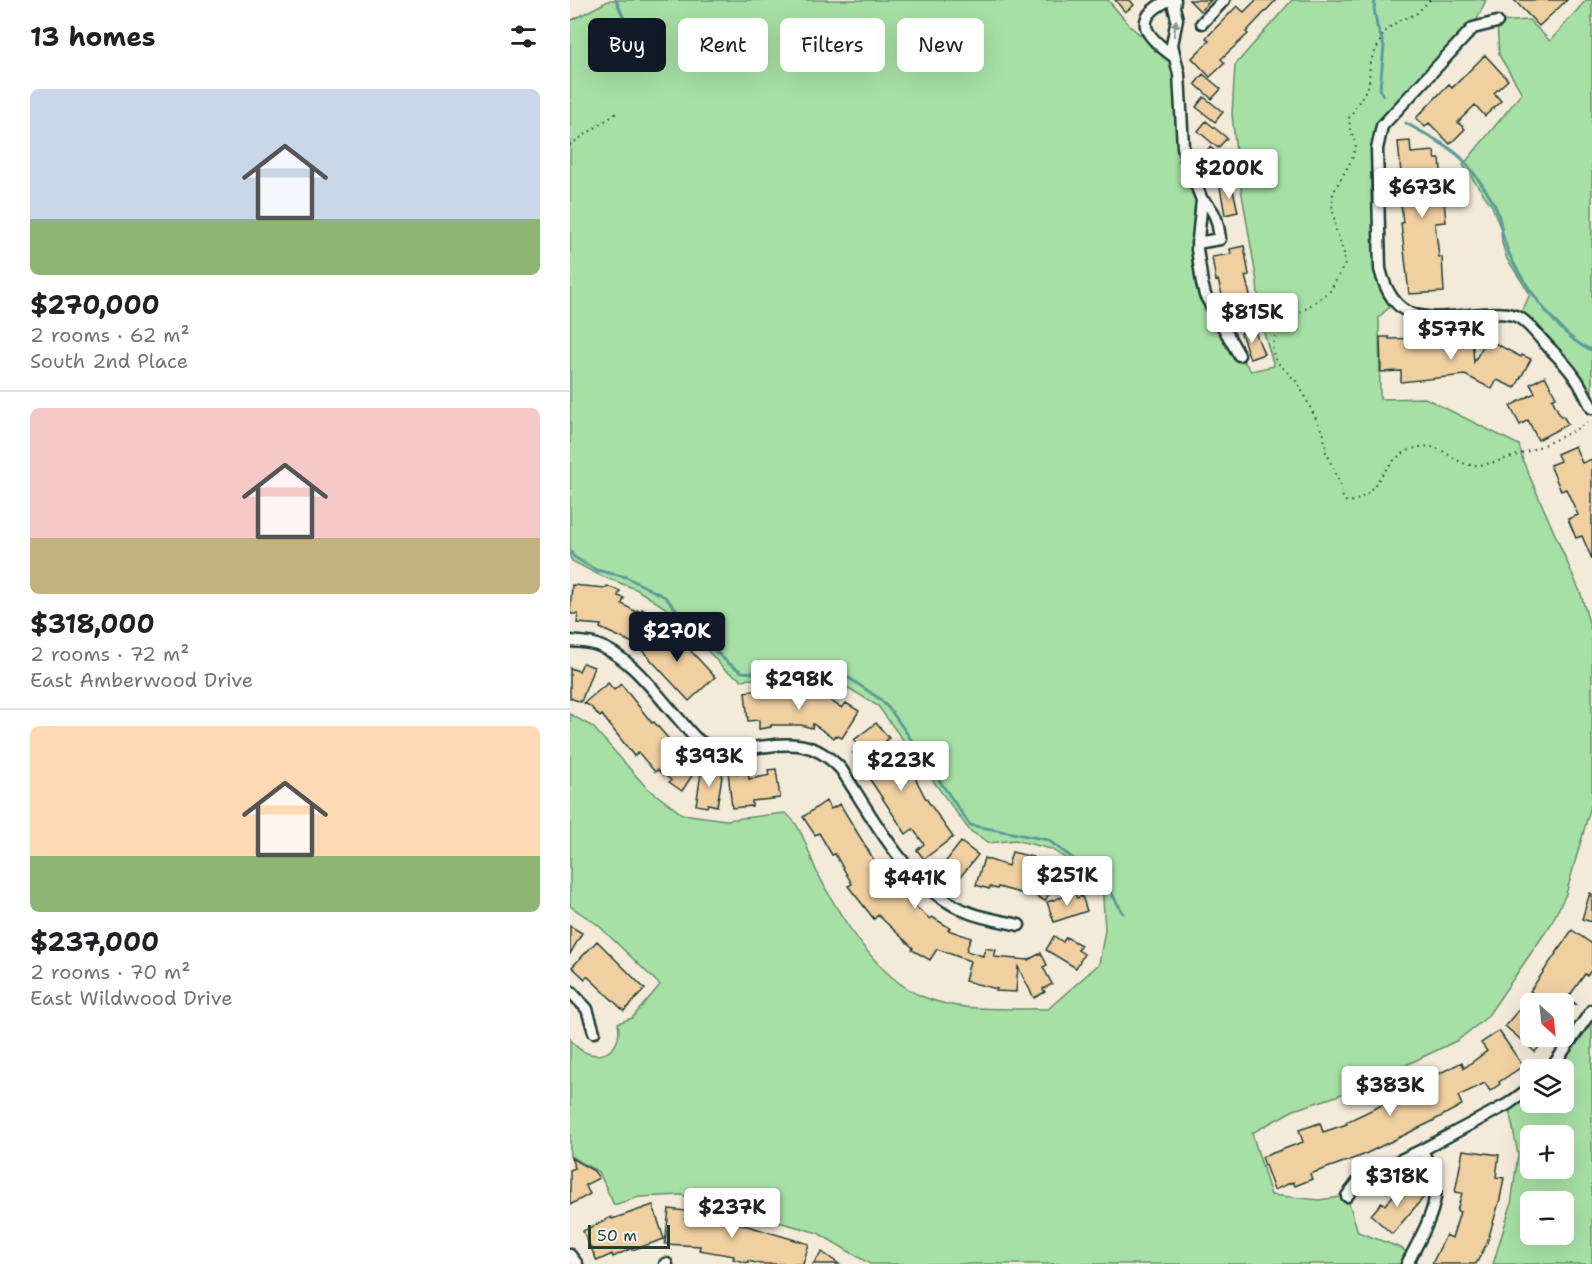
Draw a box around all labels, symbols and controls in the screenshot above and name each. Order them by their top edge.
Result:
chip: Buy [588,18,666,72]
chip: Rent [678,18,768,72]
chip: Filters [780,18,885,72]
chip: New [897,18,984,72]
one-way arrow [1171,18,1180,37]
text: 13 homes [30,19,156,54]
icon: filters [507,20,540,53]
icon: home [231,128,339,236]
pin: $200K [1187,149,1271,200]
text: $200K [1195,155,1263,181]
pin: $673K [1380,168,1464,219]
text: $673K [1388,174,1456,200]
text: $270,000 [30,287,160,322]
pin: $815K [1210,293,1294,344]
text: $815K [1221,299,1283,325]
pin: $577K [1409,310,1493,361]
text: $577K [1417,316,1485,342]
text: 2 rooms · 62 m² [30,322,190,348]
text: South 2nd Place [30,348,188,374]
icon: home [231,447,339,555]
text: $318,000 [30,606,155,641]
pin: $270K [635,612,719,663]
text: $270K [643,618,711,644]
text: 2 rooms · 72 m² [30,641,189,667]
pin: $298K [757,660,841,711]
text: $298K [765,666,833,692]
text: East Amberwood Drive [30,667,253,693]
pin: $393K [667,737,751,788]
pin: $223K [859,741,943,792]
text: $393K [675,743,743,769]
text: $223K [867,747,935,773]
icon: home [231,765,339,873]
pin: $251K [1025,856,1109,907]
pin: $441K [873,859,957,910]
text: $251K [1036,862,1098,888]
text: $441K [883,865,947,891]
text: $237,000 [30,924,159,959]
text: 2 rooms · 70 m² [30,959,191,985]
text: East Wildwood Drive [30,985,233,1011]
north arrow [1520,993,1574,1047]
map controls [1520,993,1574,1245]
button: layers [1520,1059,1574,1113]
pin: $383K [1348,1066,1432,1117]
text: $383K [1356,1072,1424,1098]
button: + [1520,1125,1574,1179]
pin: $318K [1355,1157,1439,1208]
text: $318K [1365,1163,1429,1189]
pin: $237K [690,1188,774,1239]
button: − [1520,1191,1574,1245]
text: $237K [698,1194,766,1220]
scale bar [588,1222,670,1250]
text: 50 m [597,1225,637,1246]

